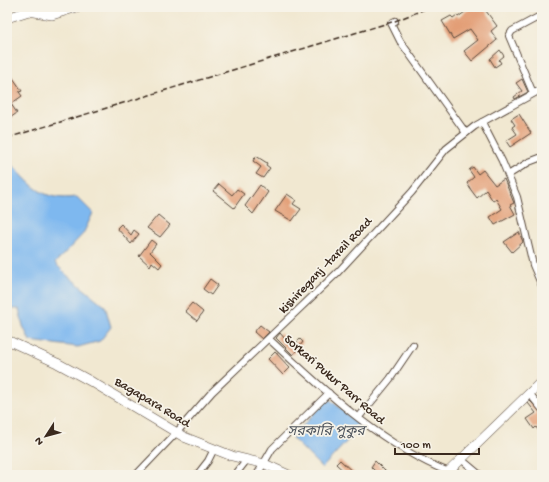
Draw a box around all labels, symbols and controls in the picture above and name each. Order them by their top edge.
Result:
street label: kishireganj -tarail Road [276,214,377,317]
street label: Sorkari Pukur Parr Road [280,332,389,429]
street label: Bagapara Road [111,374,194,432]
north arrow [26,416,66,456]
water label: সরকারি পুকুর [287,422,367,441]
scale bar [395,430,479,456]
text: N [33,434,46,447]
text: 100 m [400,439,431,453]

